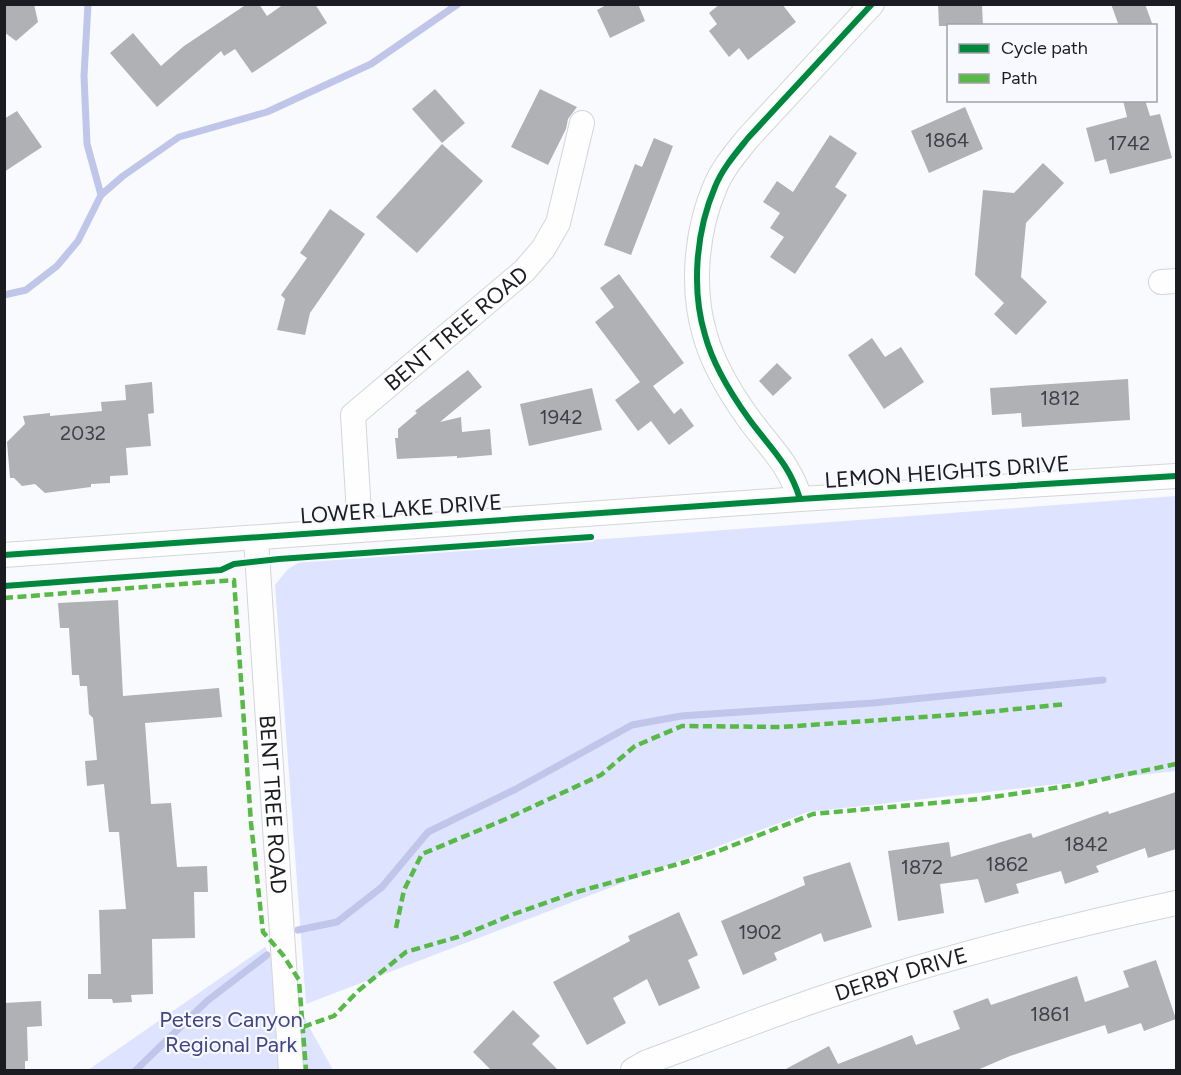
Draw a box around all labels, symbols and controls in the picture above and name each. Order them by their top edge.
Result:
legend [947,24,1157,102]
text: Cycle path [1001,37,1088,59]
text: Path [1001,67,1037,89]
house number: 1864 [925,128,969,152]
house number: 1742 [1108,131,1150,155]
street label: BENT TREE ROAD [379,260,533,396]
house number: 1812 [1040,386,1080,410]
house number: 1942 [539,405,583,429]
house number: 2032 [60,421,106,445]
street label: LEMON HEIGHTS DRIVE [824,450,1070,494]
street label: LOWER LAKE DRIVE [299,488,503,530]
street label: BENT TREE ROAD [254,714,293,895]
house number: 1842 [1064,832,1108,856]
house number: 1862 [985,852,1029,876]
house number: 1872 [901,855,943,879]
house number: 1902 [738,920,782,944]
street label: DERBY DRIVE [831,941,970,1006]
house number: 1861 [1030,1002,1070,1026]
park label: Peters Canyon Regional Park [159,1006,303,1058]

